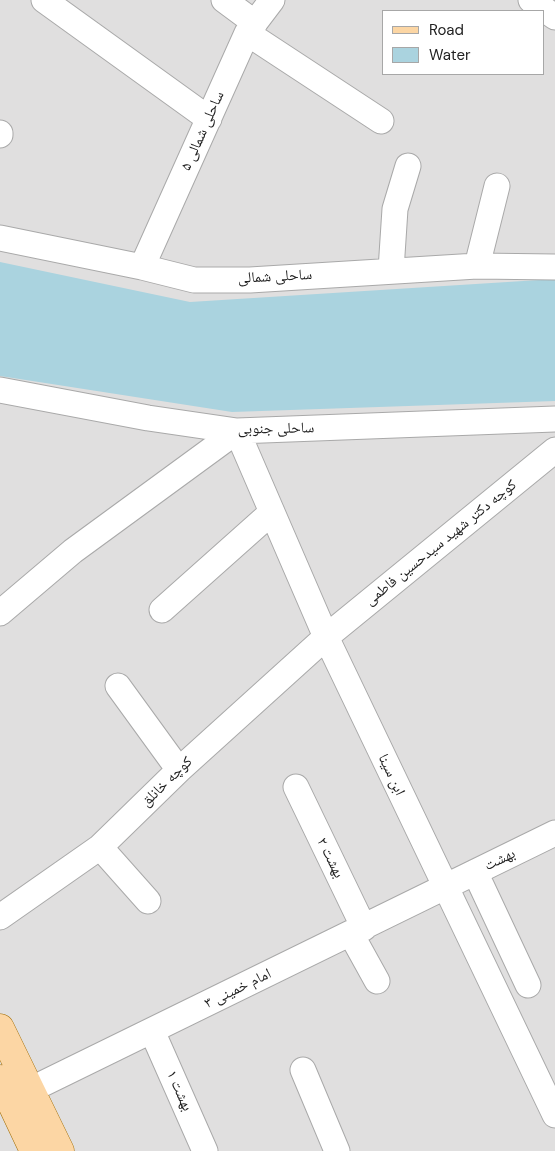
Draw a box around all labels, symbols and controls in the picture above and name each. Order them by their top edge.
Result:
legend [382,10,545,75]
text: Road [429,20,464,40]
text: Water [429,45,470,65]
street label: ساحلی شمالی ۵ [177,88,229,174]
street label: ساحلی شمالی [237,266,313,288]
street label: ساحلی جنوبی [238,419,314,439]
street label: کوچه دکتر شهید سیدحسین فاطمی [361,476,521,610]
street label: ابن سینا [374,751,408,799]
street label: کوچه خانلق [138,753,196,811]
street label: بهشت ۲ [313,835,347,881]
street label: بهشت [482,845,518,875]
street label: امام خمینی ۳ [202,965,274,1013]
street label: بهشت ۱ [162,1068,196,1114]

